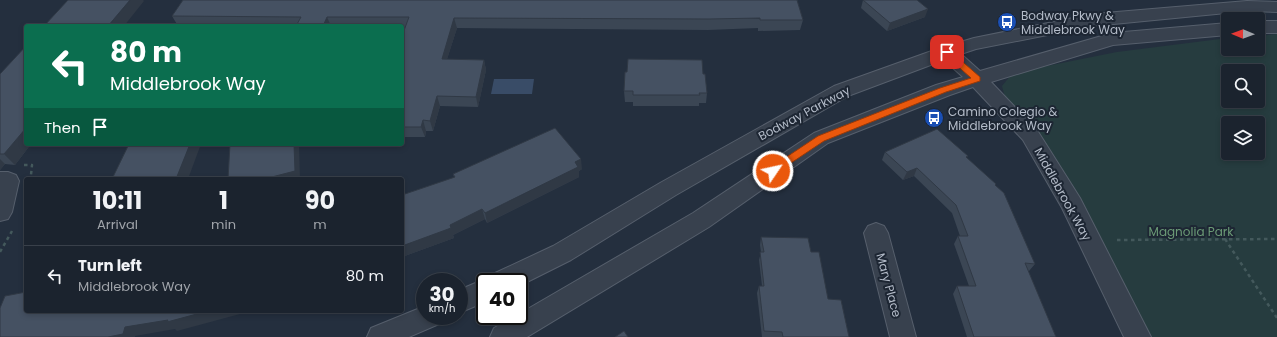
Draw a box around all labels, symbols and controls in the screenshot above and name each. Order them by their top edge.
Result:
place label: Bodway Pkwy & Middlebrook Way [1021,7,1125,38]
bus stop icon: Bodway Pkwy & Middlebrook Way [996,11,1018,33]
north arrow [1221,12,1265,56]
map controls [1221,12,1265,160]
text: 80 m [110,33,182,72]
pin [930,35,964,69]
icon: left [44,40,96,92]
icon: arrive [936,41,958,63]
button: search [1221,64,1265,108]
text: Middlebrook Way [110,71,266,96]
street label: Bodway Parkway [755,82,853,144]
place label: Camino Colegio & Middlebrook Way [948,103,1058,134]
bus stop icon: Camino Colegio & Middlebrook Way [923,107,945,129]
icon: arrive [89,116,111,138]
button: layers [1221,116,1265,160]
text: Then [44,117,81,138]
street label: Middlebrook Way [1030,144,1096,244]
position arrow [752,150,794,192]
text: 10:11 [93,184,142,217]
text: 1 [219,184,228,217]
text: 90 [305,184,335,217]
text: Arrival [97,215,138,234]
text: min [211,215,236,234]
text: m [313,215,327,234]
park label: Magnolia Park [1149,223,1234,240]
street label: Mary Place [872,251,906,319]
text: Turn left [78,255,142,276]
icon: left [44,265,66,287]
text: 80 m [346,265,384,286]
speed limit sign: 40 [476,273,528,325]
text: Middlebrook Way [78,277,190,296]
text: 30 [429,280,455,308]
text: km/h [429,301,455,316]

